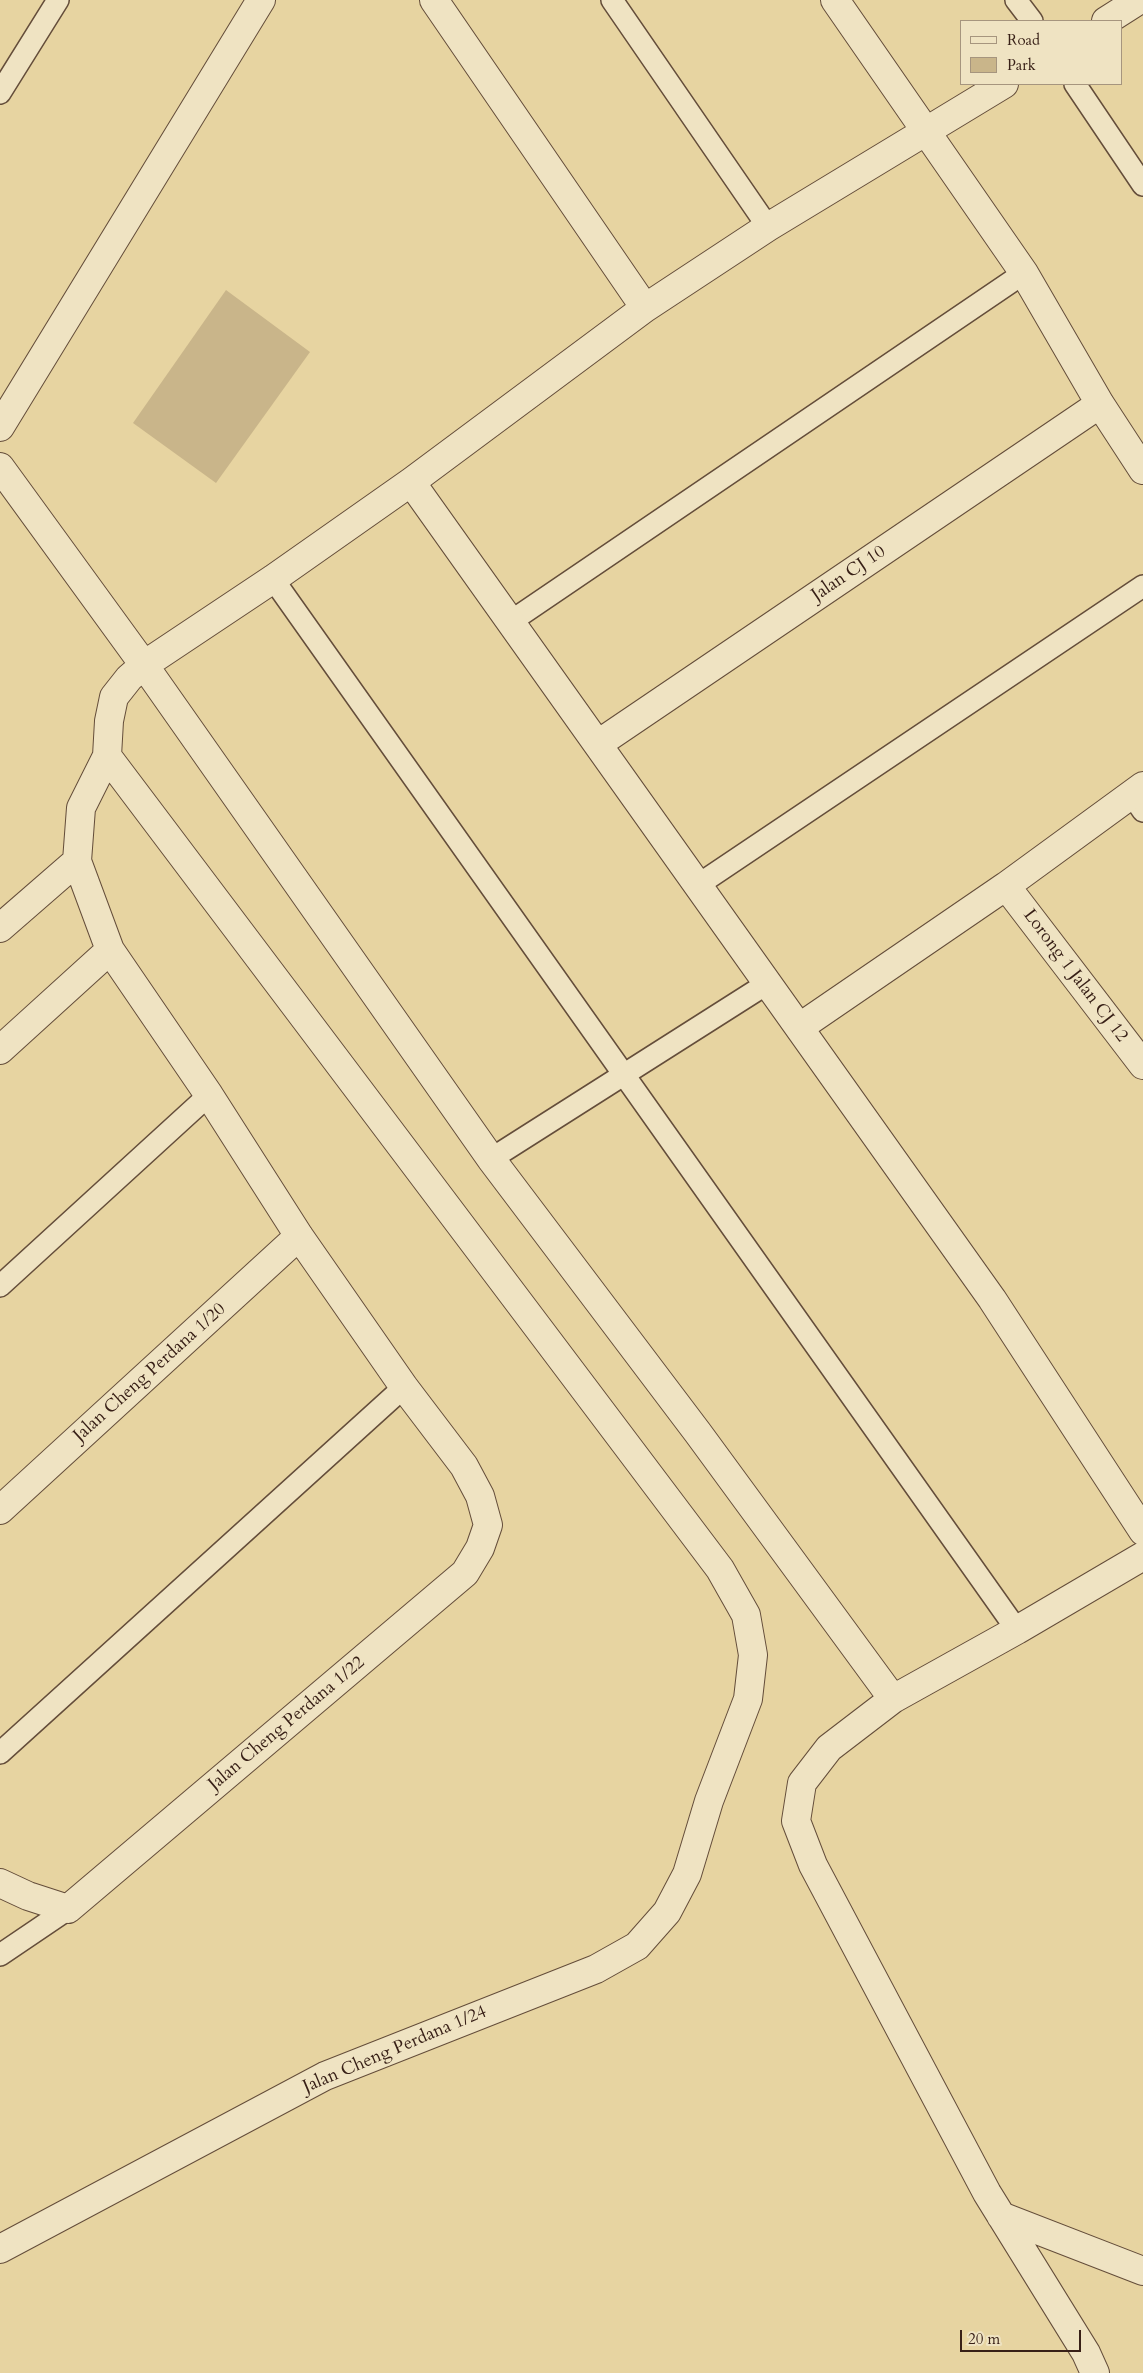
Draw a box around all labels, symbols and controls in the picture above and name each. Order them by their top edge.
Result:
legend [960,20,1123,85]
text: Road [1007,30,1040,50]
text: Park [1007,55,1036,75]
street label: Jalan CJ 10 [808,541,890,607]
street label: Lorong 1 Jalan CJ 12 [1018,905,1132,1047]
street label: Jalan Cheng Perdana 1/20 [69,1299,231,1447]
street label: Jalan Cheng Perdana 1/22 [204,1652,370,1796]
street label: Jalan Cheng Perdana 1/24 [300,2002,490,2098]
scale bar [963,2320,1084,2352]
text: 20 m [968,2329,1000,2349]

